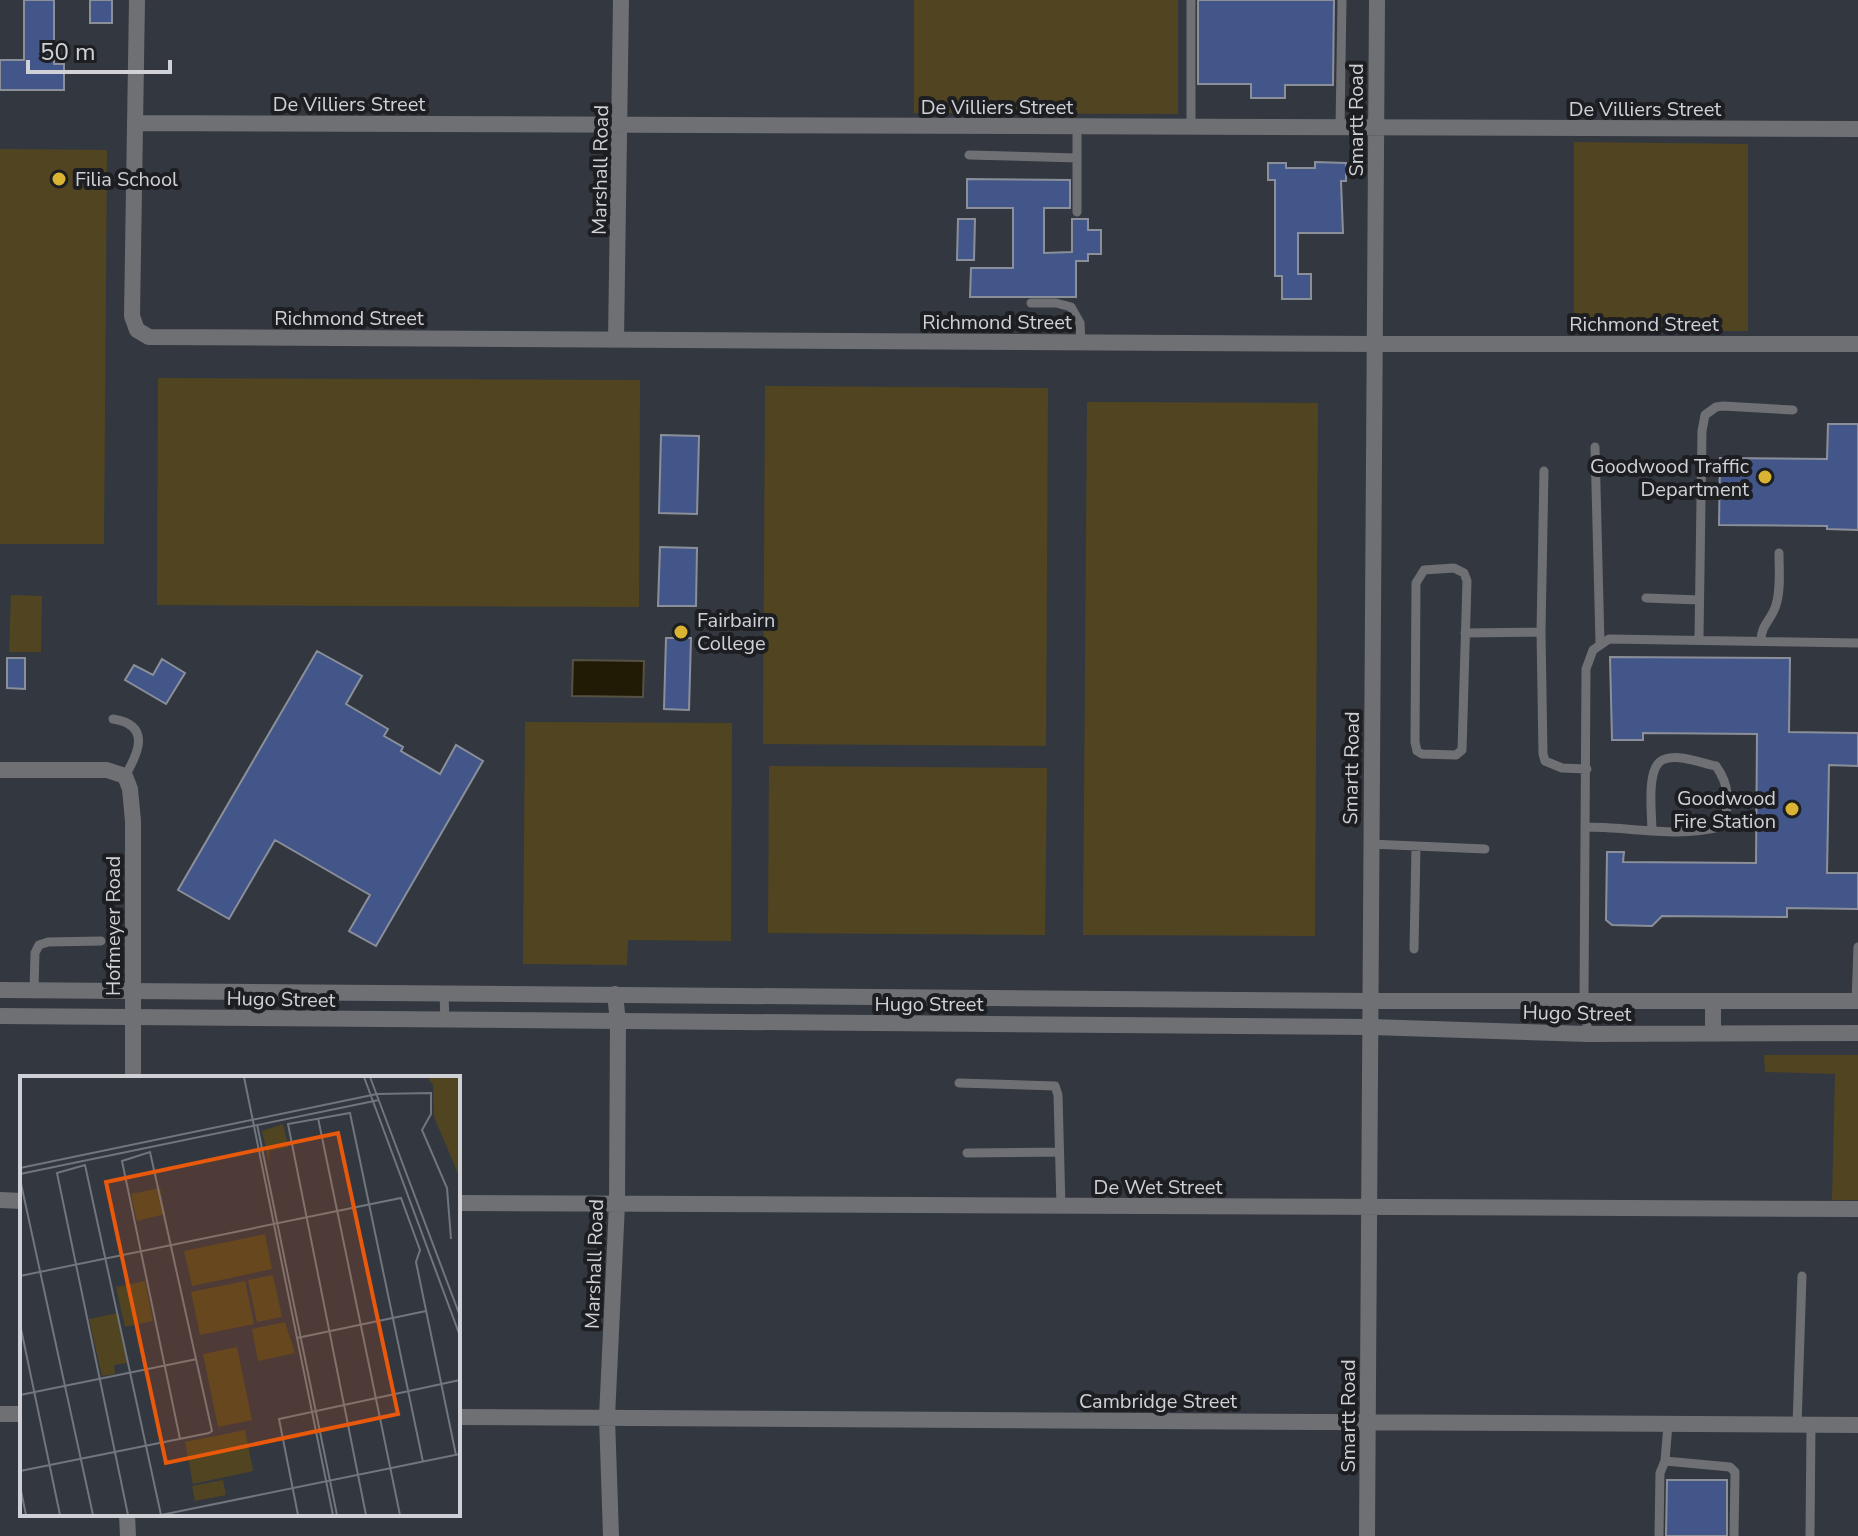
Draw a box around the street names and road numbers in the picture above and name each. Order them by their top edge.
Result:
street label: Smartt Road [1343,63,1370,177]
street label: De Villiers Street [273,91,426,118]
street label: De Villiers Street [921,94,1074,121]
street label: De Villiers Street [1569,96,1722,123]
street label: Marshall Road [586,105,615,235]
street label: Richmond Street [274,305,425,332]
street label: Richmond Street [922,309,1073,336]
street label: Richmond Street [1569,311,1720,338]
street label: Smartt Road [1337,711,1366,825]
street label: Hofmeyer Road [100,856,127,996]
street label: Hugo Street [226,985,337,1014]
street label: Hugo Street [875,991,984,1018]
street label: Hugo Street [1522,999,1633,1028]
street label: De Wet Street [1094,1174,1223,1201]
street label: Marshall Road [579,1199,610,1329]
street label: Smartt Road [1335,1359,1362,1473]
street label: Cambridge Street [1079,1388,1238,1415]

